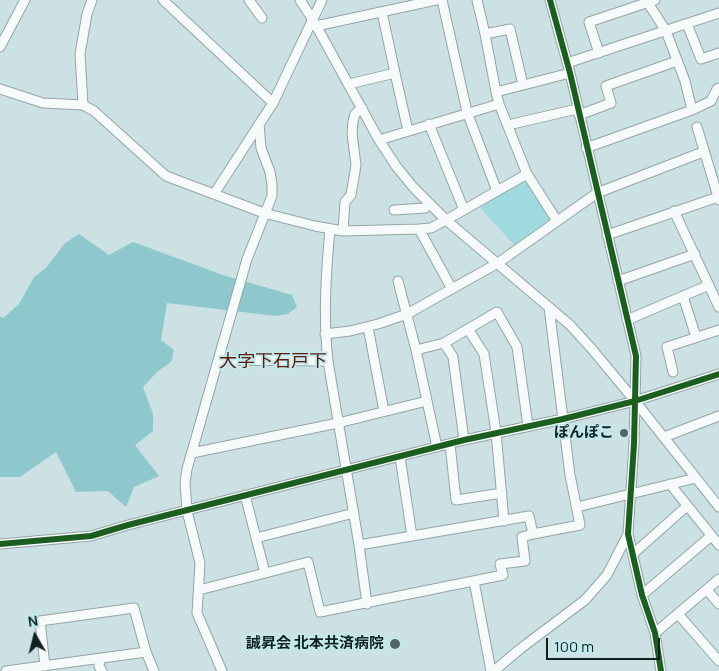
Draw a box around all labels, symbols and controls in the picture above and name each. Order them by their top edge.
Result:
district label: 大字下石戸下 [219,351,327,373]
place label: ぽんぽこ [554,424,614,442]
marker: ぽんぽこ [618,427,630,439]
north arrow [10,611,60,661]
text: N [27,611,39,631]
scale bar [549,628,663,660]
place label: 誠昇会 北本共済病院 [246,635,384,653]
text: 100 m [554,636,594,657]
marker: 誠昇会 北本共済病院 [388,637,402,651]

